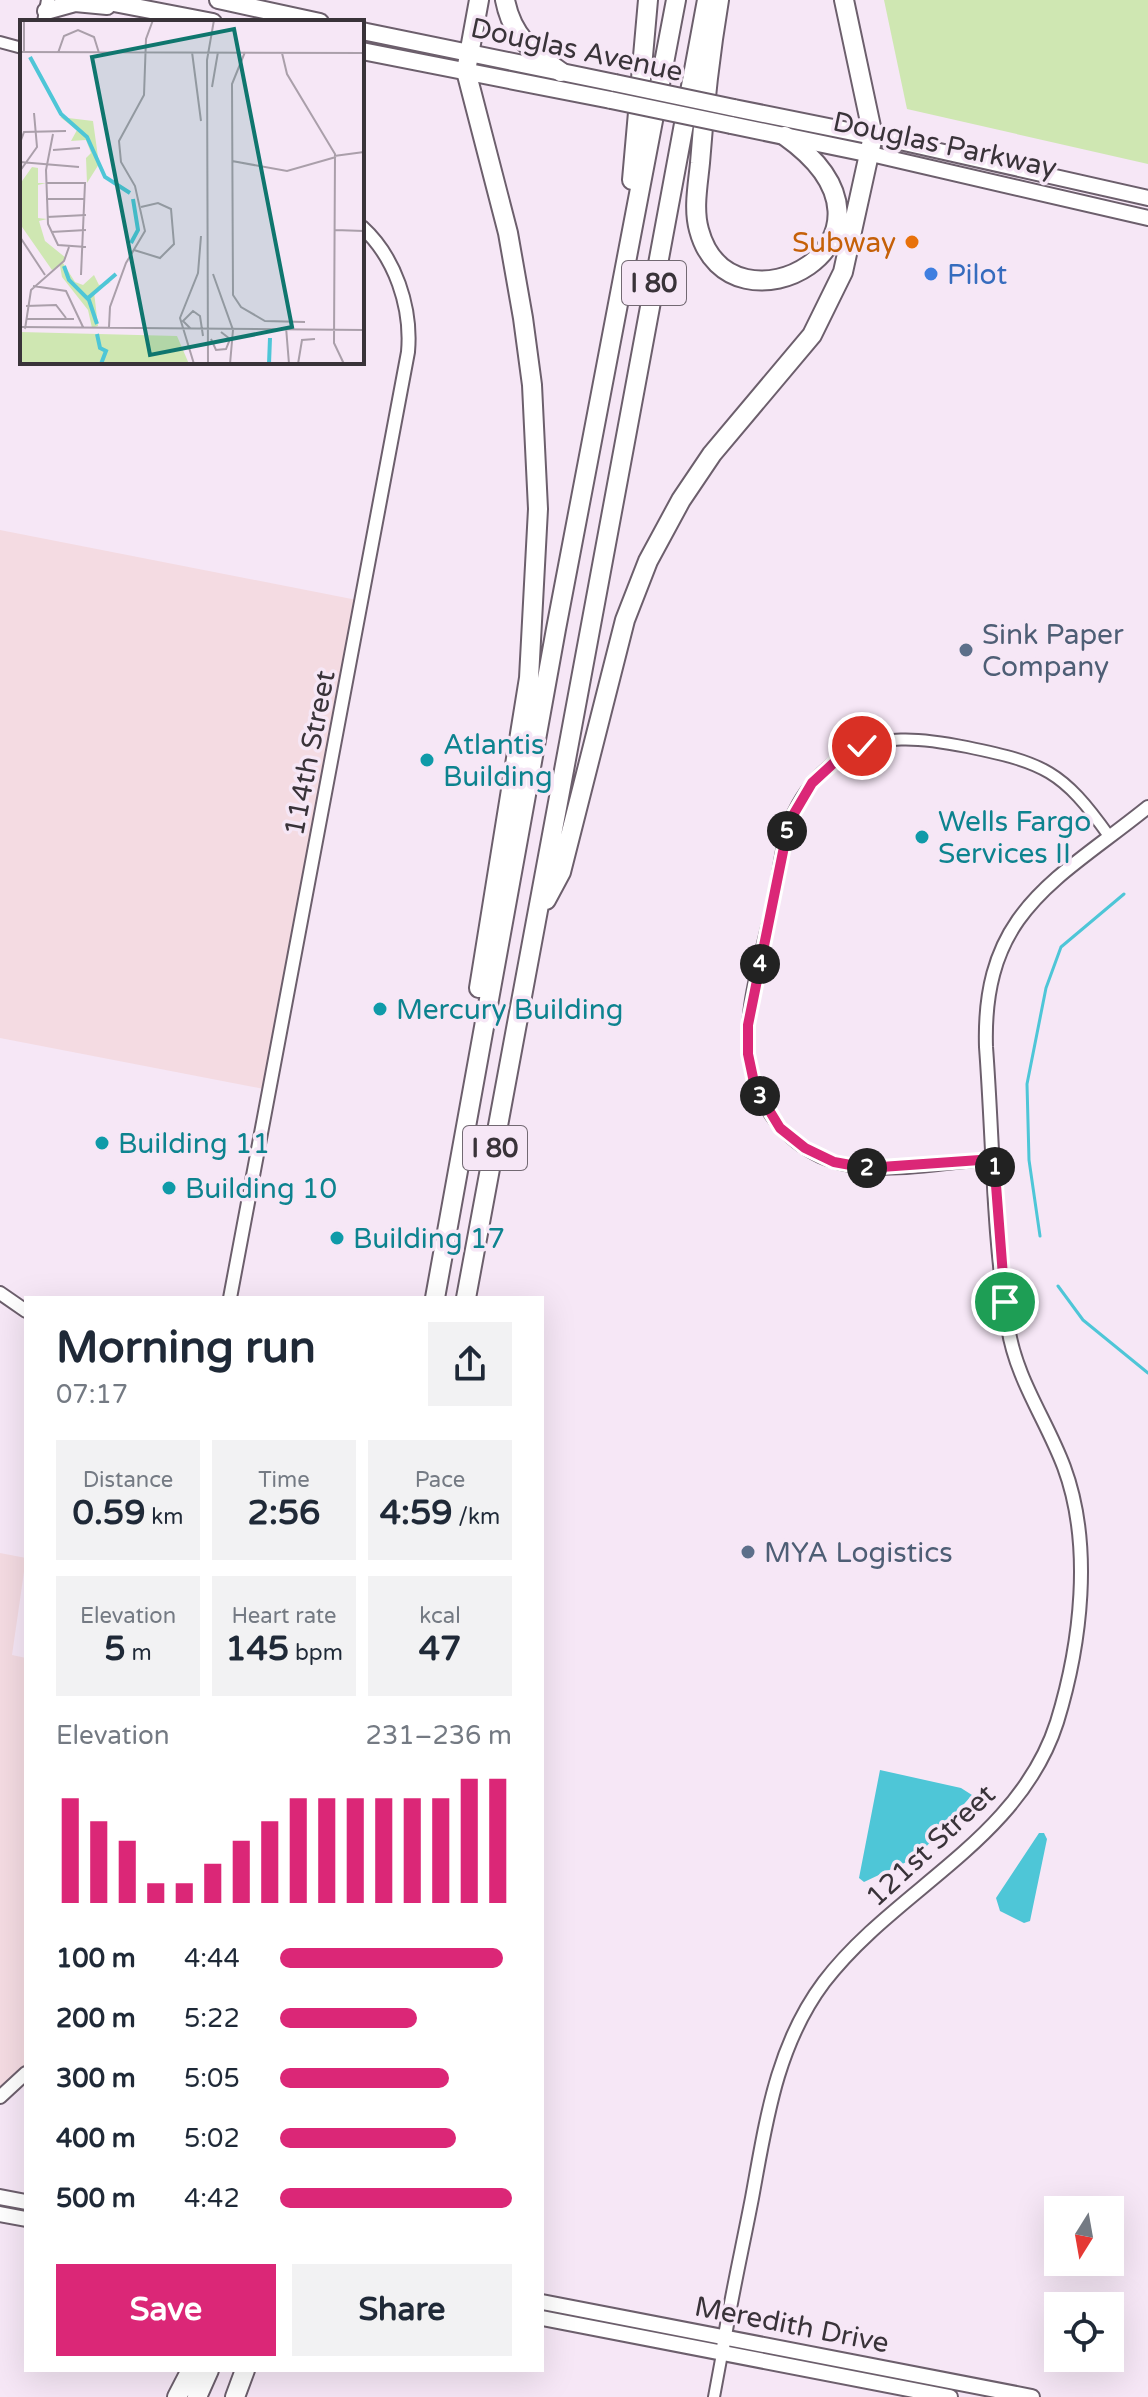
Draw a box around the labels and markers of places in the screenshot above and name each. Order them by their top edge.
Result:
place label: Subway [792,226,896,260]
marker: Subway [903,233,921,251]
place label: Pilot [947,258,1007,292]
marker: Pilot [922,265,940,283]
place label: Sink Paper Company [982,618,1124,684]
marker: Sink Paper Company [957,641,975,659]
pin [828,712,896,780]
place label: Atlantis Building [443,728,553,794]
marker: Atlantis Building [418,751,436,769]
place label: Wells Fargo Services II [938,805,1091,871]
pin: 5 [767,811,807,851]
marker: Wells Fargo Services II [913,828,931,846]
pin: 4 [740,944,780,984]
place label: Mercury Building [396,993,623,1027]
marker: Mercury Building [371,1000,389,1018]
pin: 3 [740,1076,780,1116]
place label: Building 11 [118,1127,270,1161]
marker: Building 11 [93,1134,111,1152]
pin: 1 [975,1147,1015,1187]
pin: 2 [847,1148,887,1188]
place label: Building 10 [185,1172,337,1206]
marker: Building 10 [160,1179,178,1197]
place label: Building 17 [353,1222,505,1256]
marker: Building 17 [328,1229,346,1247]
pin [971,1268,1039,1336]
place label: MYA Logistics [764,1536,953,1570]
marker: MYA Logistics [739,1543,757,1561]

